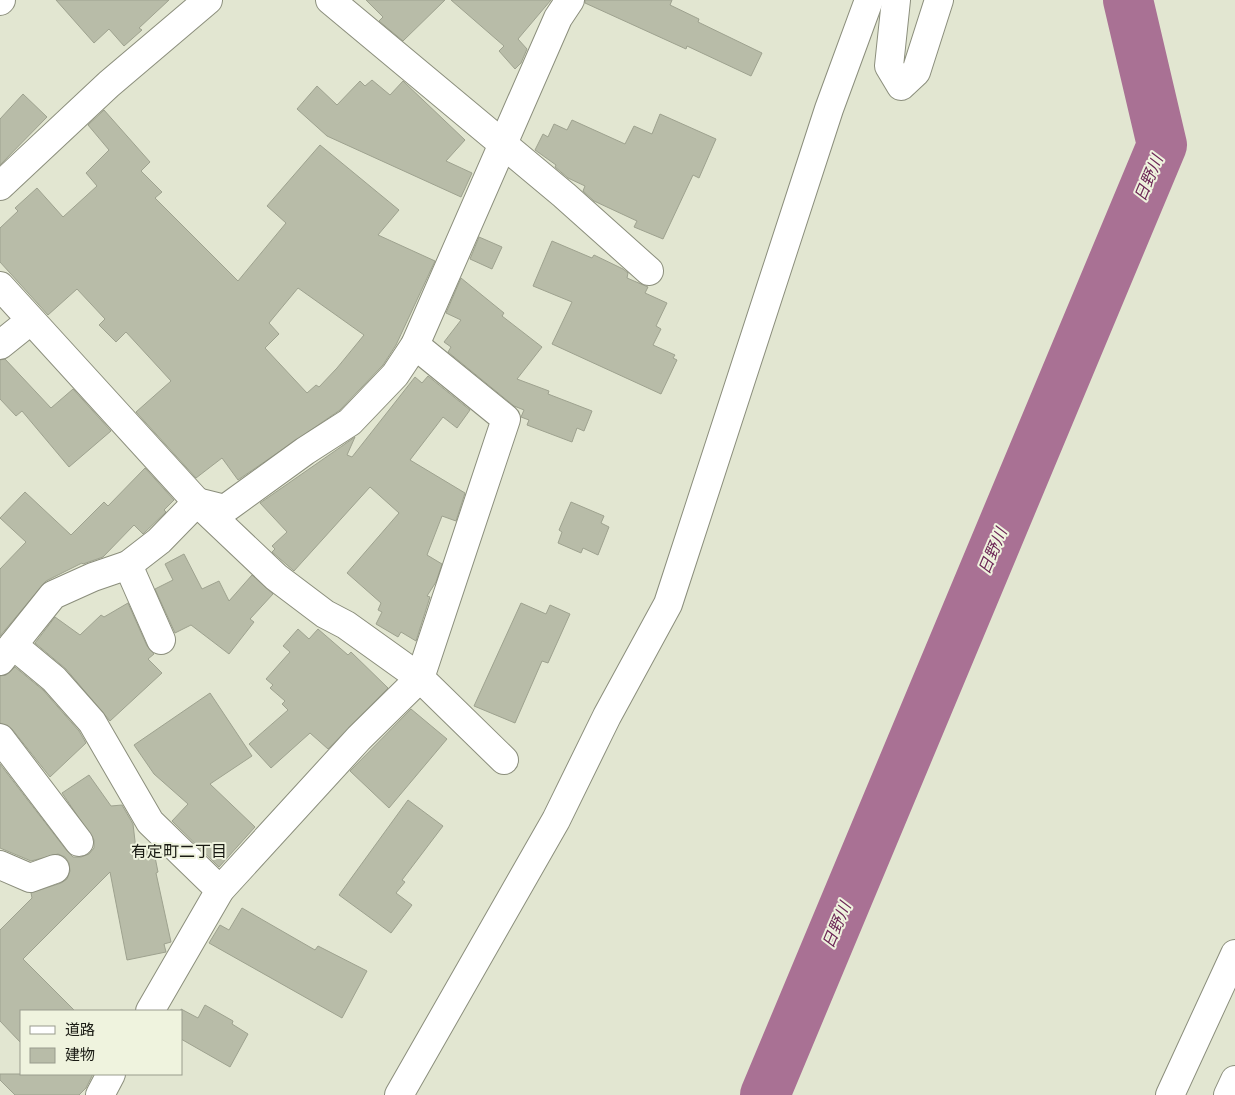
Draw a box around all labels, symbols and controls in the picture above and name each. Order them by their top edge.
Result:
water label: 日野川 [1130,151,1167,204]
water label: 日野川 [974,524,1011,577]
district label: 有定町二丁目 [131,842,227,861]
water label: 日野川 [818,898,855,951]
legend [20,1010,182,1075]
text: 道路 [65,1021,95,1039]
text: 建物 [65,1046,95,1064]

